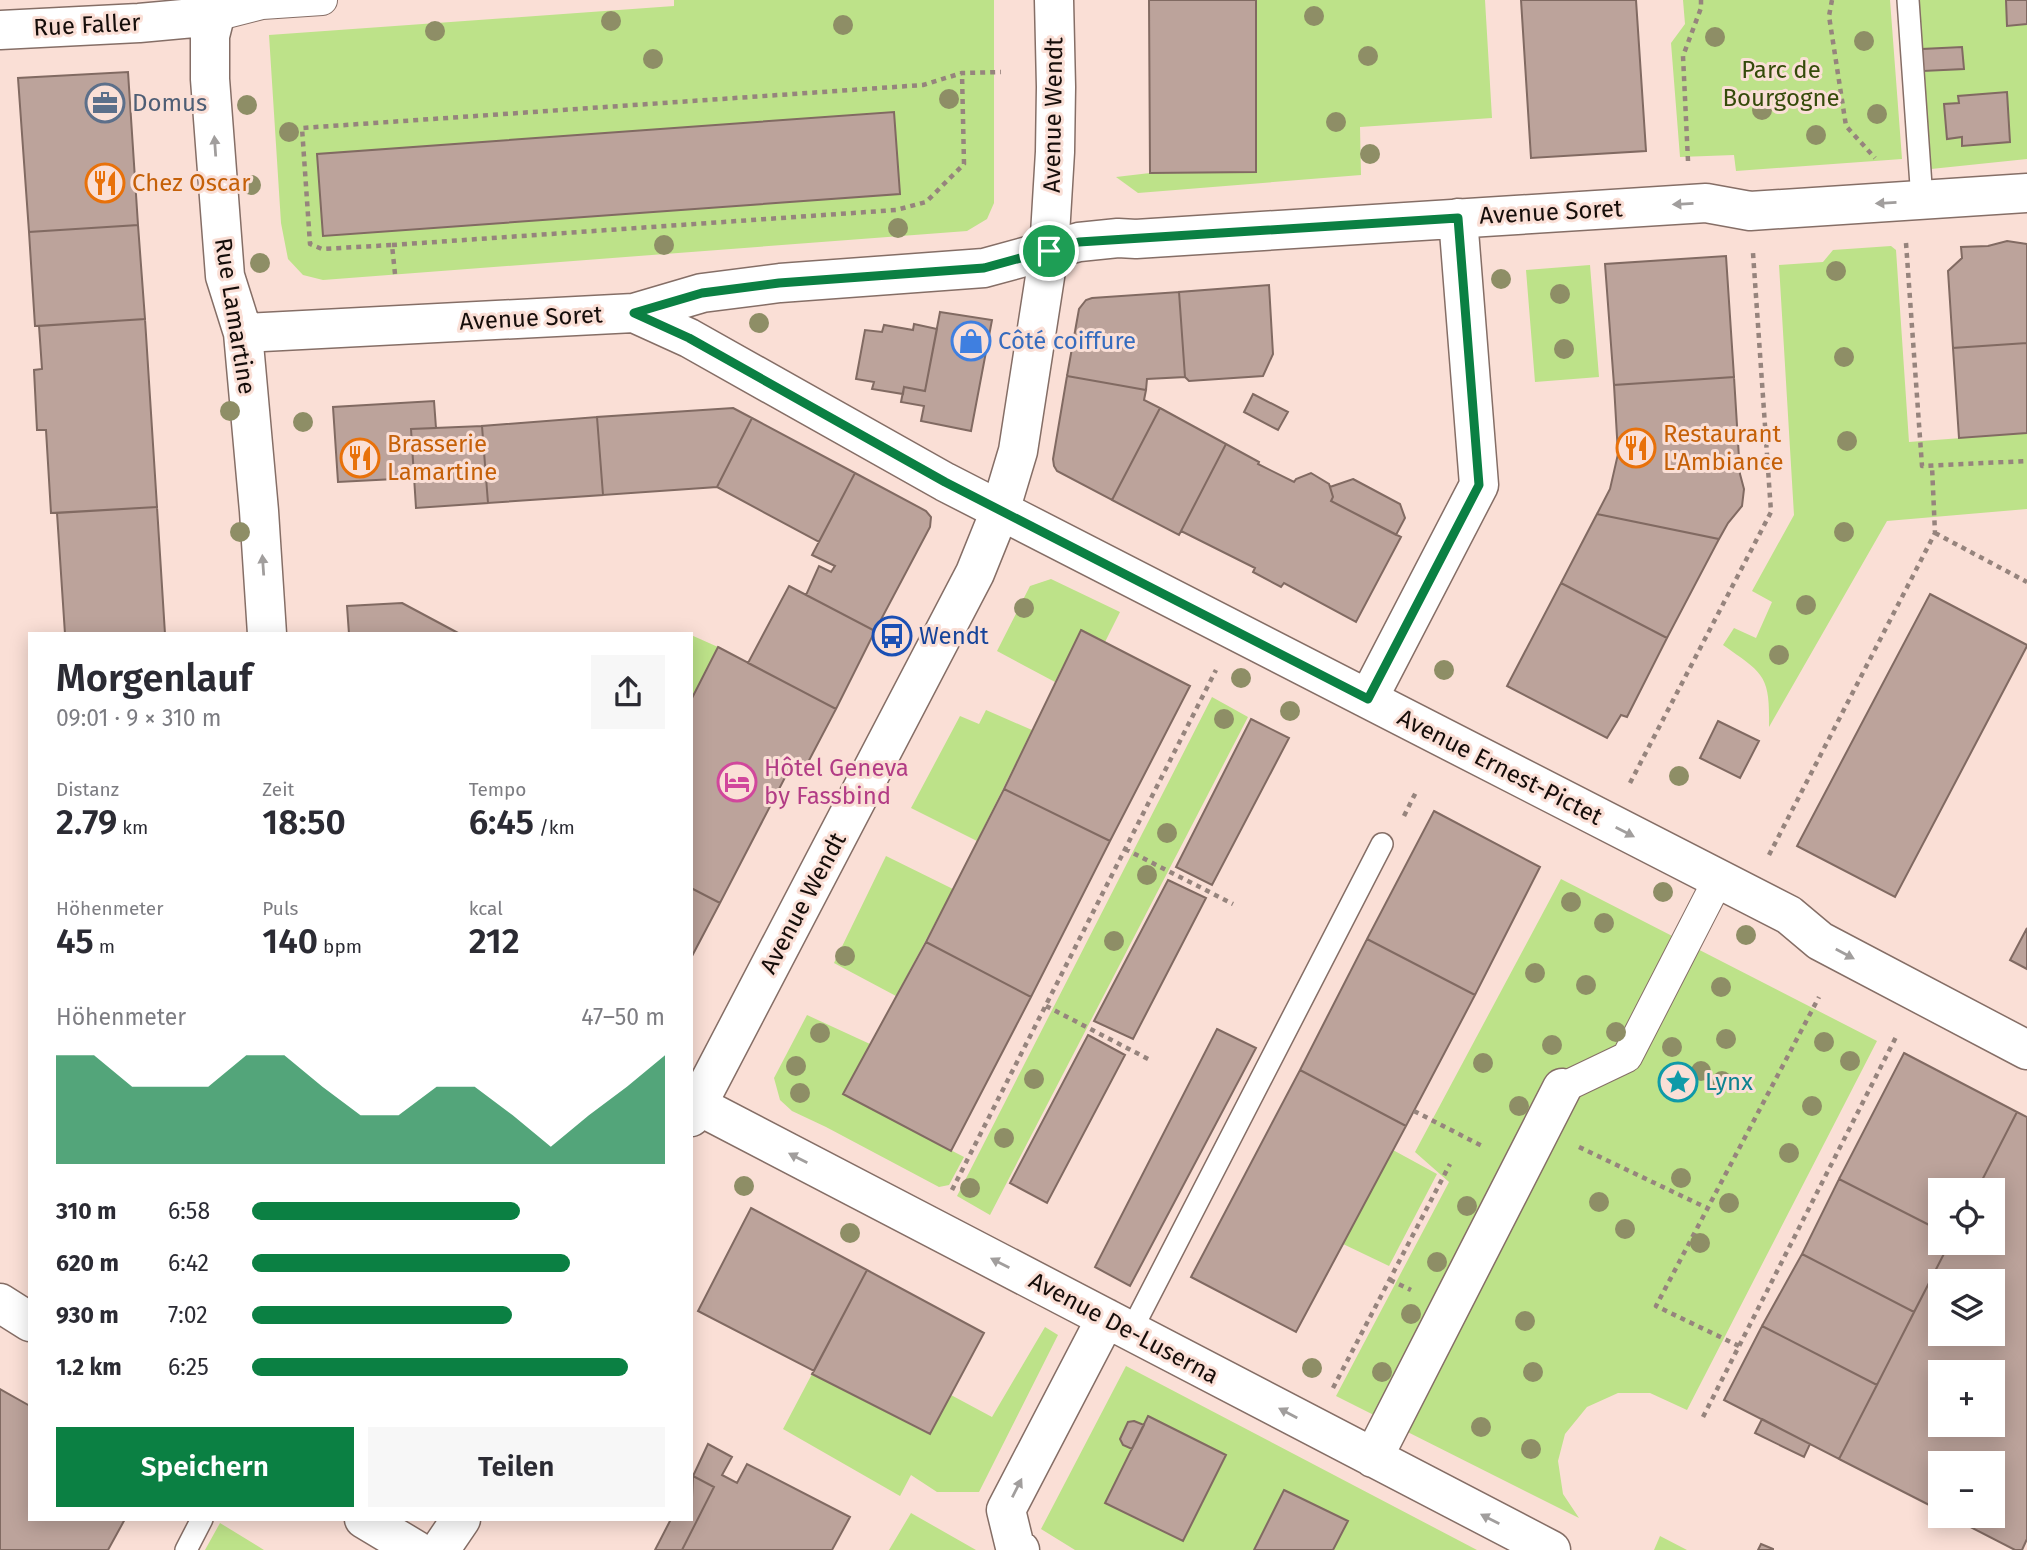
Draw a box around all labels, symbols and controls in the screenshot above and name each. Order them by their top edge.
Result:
street label: Rue Faller [33,8,142,42]
street label: Avenue Wendt [1038,37,1068,193]
park label: Parc de Bourgogne [1722,56,1840,112]
office icon: Domus [84,82,126,124]
place label: Domus [132,89,207,117]
one-way arrow [209,135,220,157]
restaurant icon: Chez Oscar [84,162,126,204]
place label: Chez Oscar [132,169,251,197]
street label: Avenue Soret [1479,194,1624,230]
one-way arrow [1874,197,1896,208]
one-way arrow [1671,199,1693,210]
pin [1019,221,1079,281]
icon: arrive [1030,232,1068,270]
street label: Rue Lamartine [209,236,261,396]
street label: Avenue Soret [459,300,604,336]
shop icon: Côté coiffure [950,320,992,362]
place label: Côté coiffure [998,327,1136,355]
place label: Restaurant L'Ambiance [1663,420,1784,476]
restaurant icon: Restaurant L'Ambiance [1615,427,1657,469]
place label: Brasserie Lamartine [387,430,497,486]
restaurant icon: Brasserie Lamartine [339,437,381,479]
one-way arrow [257,554,268,576]
bus stop icon: Wendt [871,615,913,657]
place label: Wendt [919,622,989,650]
text: Morgenlauf [56,655,252,701]
button: share [591,655,665,729]
street label: Avenue Ernest-Pictet [1393,703,1607,831]
text: 09:01 · 9 × 310 m [56,704,221,732]
place label: Hôtel Geneva by Fassbind [764,754,909,810]
hotel icon: Hôtel Geneva by Fassbind [716,761,758,803]
text: Distanz [56,778,119,801]
text: Zeit [262,778,294,801]
text: Tempo [469,778,526,801]
text: 2.79 [56,801,117,843]
text: 18:50 [262,801,346,843]
text: 6:45 [469,801,534,843]
text: km [117,816,148,839]
text: /km [534,816,575,839]
one-way arrow [1615,826,1635,837]
street label: Avenue Wendt [754,827,852,978]
text: Höhenmeter [56,897,164,920]
text: Puls [262,897,298,920]
text: kcal [469,897,503,920]
text: 45 [56,920,94,962]
text: 140 [262,920,318,962]
text: 212 [469,920,520,962]
text: m [94,935,115,958]
text: bpm [318,935,362,958]
one-way arrow [1835,948,1855,960]
text: Höhenmeter [56,1003,186,1031]
text: 47–50 m [581,1003,665,1031]
place icon: Lynx [1657,1061,1699,1103]
place label: Lynx [1705,1068,1753,1096]
one-way arrow [788,1152,808,1163]
map controls [1928,1178,2005,1528]
button: locate [1928,1178,2005,1255]
text: 310 m [56,1197,116,1225]
text: 6:58 [168,1197,210,1225]
text: 620 m [56,1249,119,1277]
text: 6:42 [168,1249,209,1277]
one-way arrow [990,1257,1010,1268]
street label: Avenue De-Luserna [1025,1266,1223,1390]
button: layers [1928,1269,2005,1346]
text: 930 m [56,1301,119,1329]
text: 7:02 [168,1301,208,1329]
text: 1.2 km [56,1353,122,1381]
text: 6:25 [168,1353,209,1381]
button: + [1928,1360,2005,1437]
one-way arrow [1278,1408,1298,1419]
button: Speichern [56,1427,354,1507]
button: Teilen [368,1427,665,1507]
button: − [1928,1451,2005,1528]
one-way arrow [1011,1478,1023,1498]
one-way arrow [1480,1513,1500,1524]

